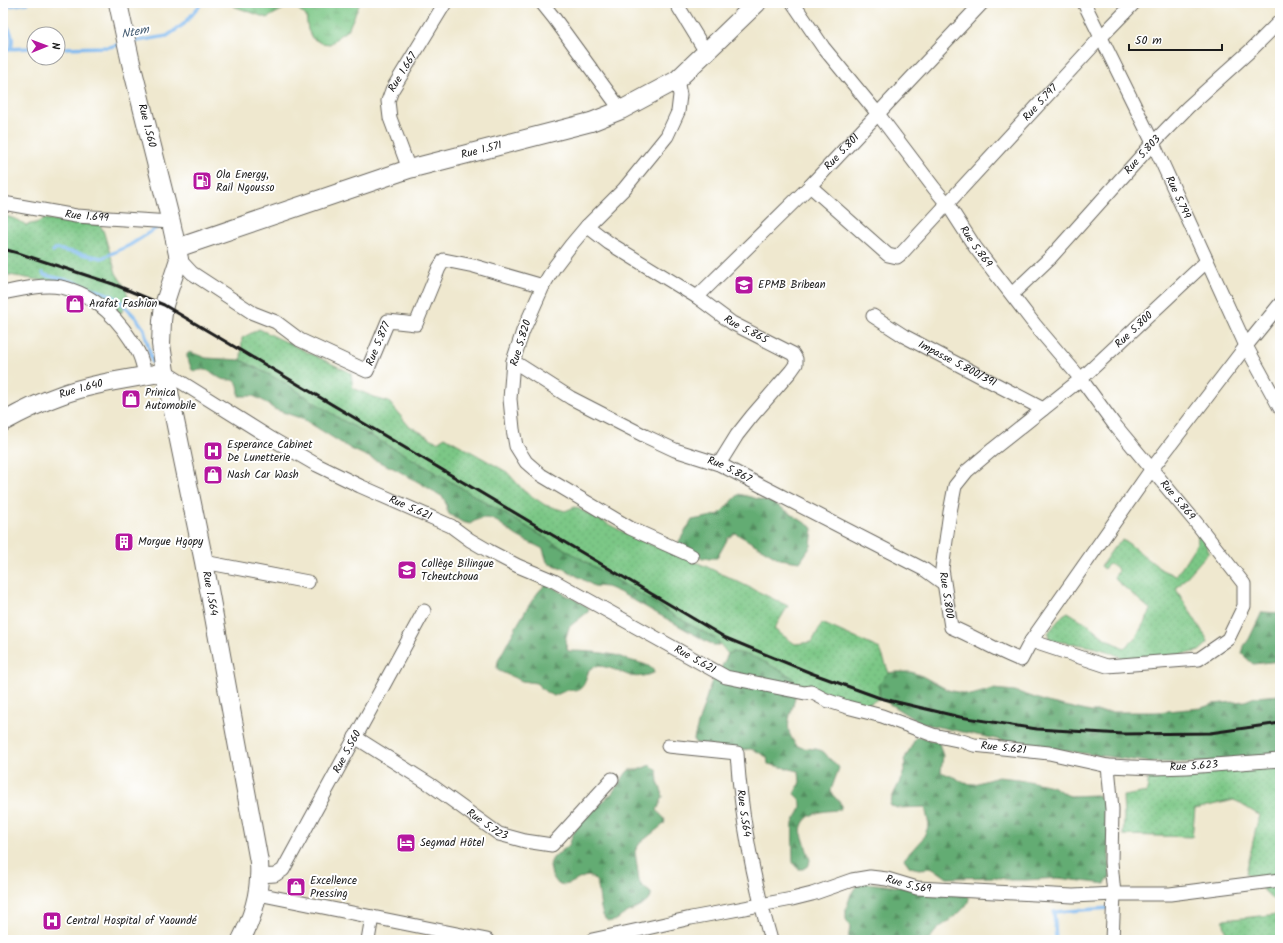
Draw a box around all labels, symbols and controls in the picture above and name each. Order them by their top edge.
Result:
water label: Ntem [120,20,152,44]
north arrow [26,26,66,66]
scale bar [1129,26,1222,52]
text: 50 m [1135,31,1162,50]
text: N [46,42,64,50]
street label: Rue 1.667 [384,48,423,96]
street label: Rue 5.797 [1018,79,1063,125]
street label: Rue 1.560 [133,102,161,150]
street label: Rue 5.801 [820,129,864,175]
street label: Rue 5.803 [1120,131,1165,179]
street label: Rue 1.571 [459,136,504,164]
place label: Ola Energy, Rail Ngousso [216,166,275,197]
fuel station icon: Ola Energy, Rail Ngousso [191,170,213,192]
street label: Rue 5.799 [1160,173,1196,222]
street label: Rue 1.699 [63,205,110,227]
street label: Rue 5.869 [955,222,997,272]
school or university icon: EPMB Bribean [733,274,755,296]
place label: EPMB Bribean [758,276,826,294]
shop icon: Arafat Fashion [64,293,86,315]
place label: Arafat Fashion [89,295,158,313]
street label: Rue 5.800 [1111,307,1158,353]
street label: Rue 5.865 [720,311,772,349]
street label: Rue 5.820 [505,317,537,369]
street label: Rue 5.877 [361,318,396,369]
street label: Impasse 5.800/391 [915,336,1000,392]
street label: Rue 1.640 [57,375,105,404]
place label: Prinica Automobile [145,384,196,415]
shop icon: Prinica Automobile [120,388,142,410]
place label: Esperance Cabinet De Lunetterie [227,436,313,467]
hospital icon: Esperance Cabinet De Lunetterie [202,440,224,462]
street label: Rue 5.867 [705,452,755,489]
shop icon: Nash Car Wash [202,464,224,486]
place label: Nash Car Wash [227,466,299,484]
street label: Rue 5.869 [1155,476,1200,525]
street label: Rue 5.621 [386,491,435,526]
building icon: Morgue Hgopy [113,531,135,553]
place label: Morgue Hgopy [138,533,204,551]
place label: Collège Bilingue Tcheutchoua [421,555,494,586]
school or university icon: Collège Bilingue Tcheutchoua [396,559,418,581]
street label: Rue 1.564 [197,570,223,617]
street label: Rue 5.800 [934,571,959,621]
street label: Rue 5.621 [671,641,719,679]
street label: Rue 5.560 [328,726,367,777]
street label: Rue 5.621 [980,737,1027,760]
street label: Rue 5.623 [1169,756,1219,777]
street label: Rue 5.564 [731,789,756,838]
street label: Rue 5.723 [463,804,510,845]
hotel icon: Segmad Hôtel [395,832,417,854]
place label: Segmad Hôtel [420,834,484,852]
street label: Rue 5.569 [883,870,933,898]
place label: Excellence Pressing [310,872,357,903]
shop icon: Excellence Pressing [285,876,307,898]
hospital icon: Central Hospital of Yaoundé [41,910,63,932]
place label: Central Hospital of Yaoundé [66,912,198,930]

